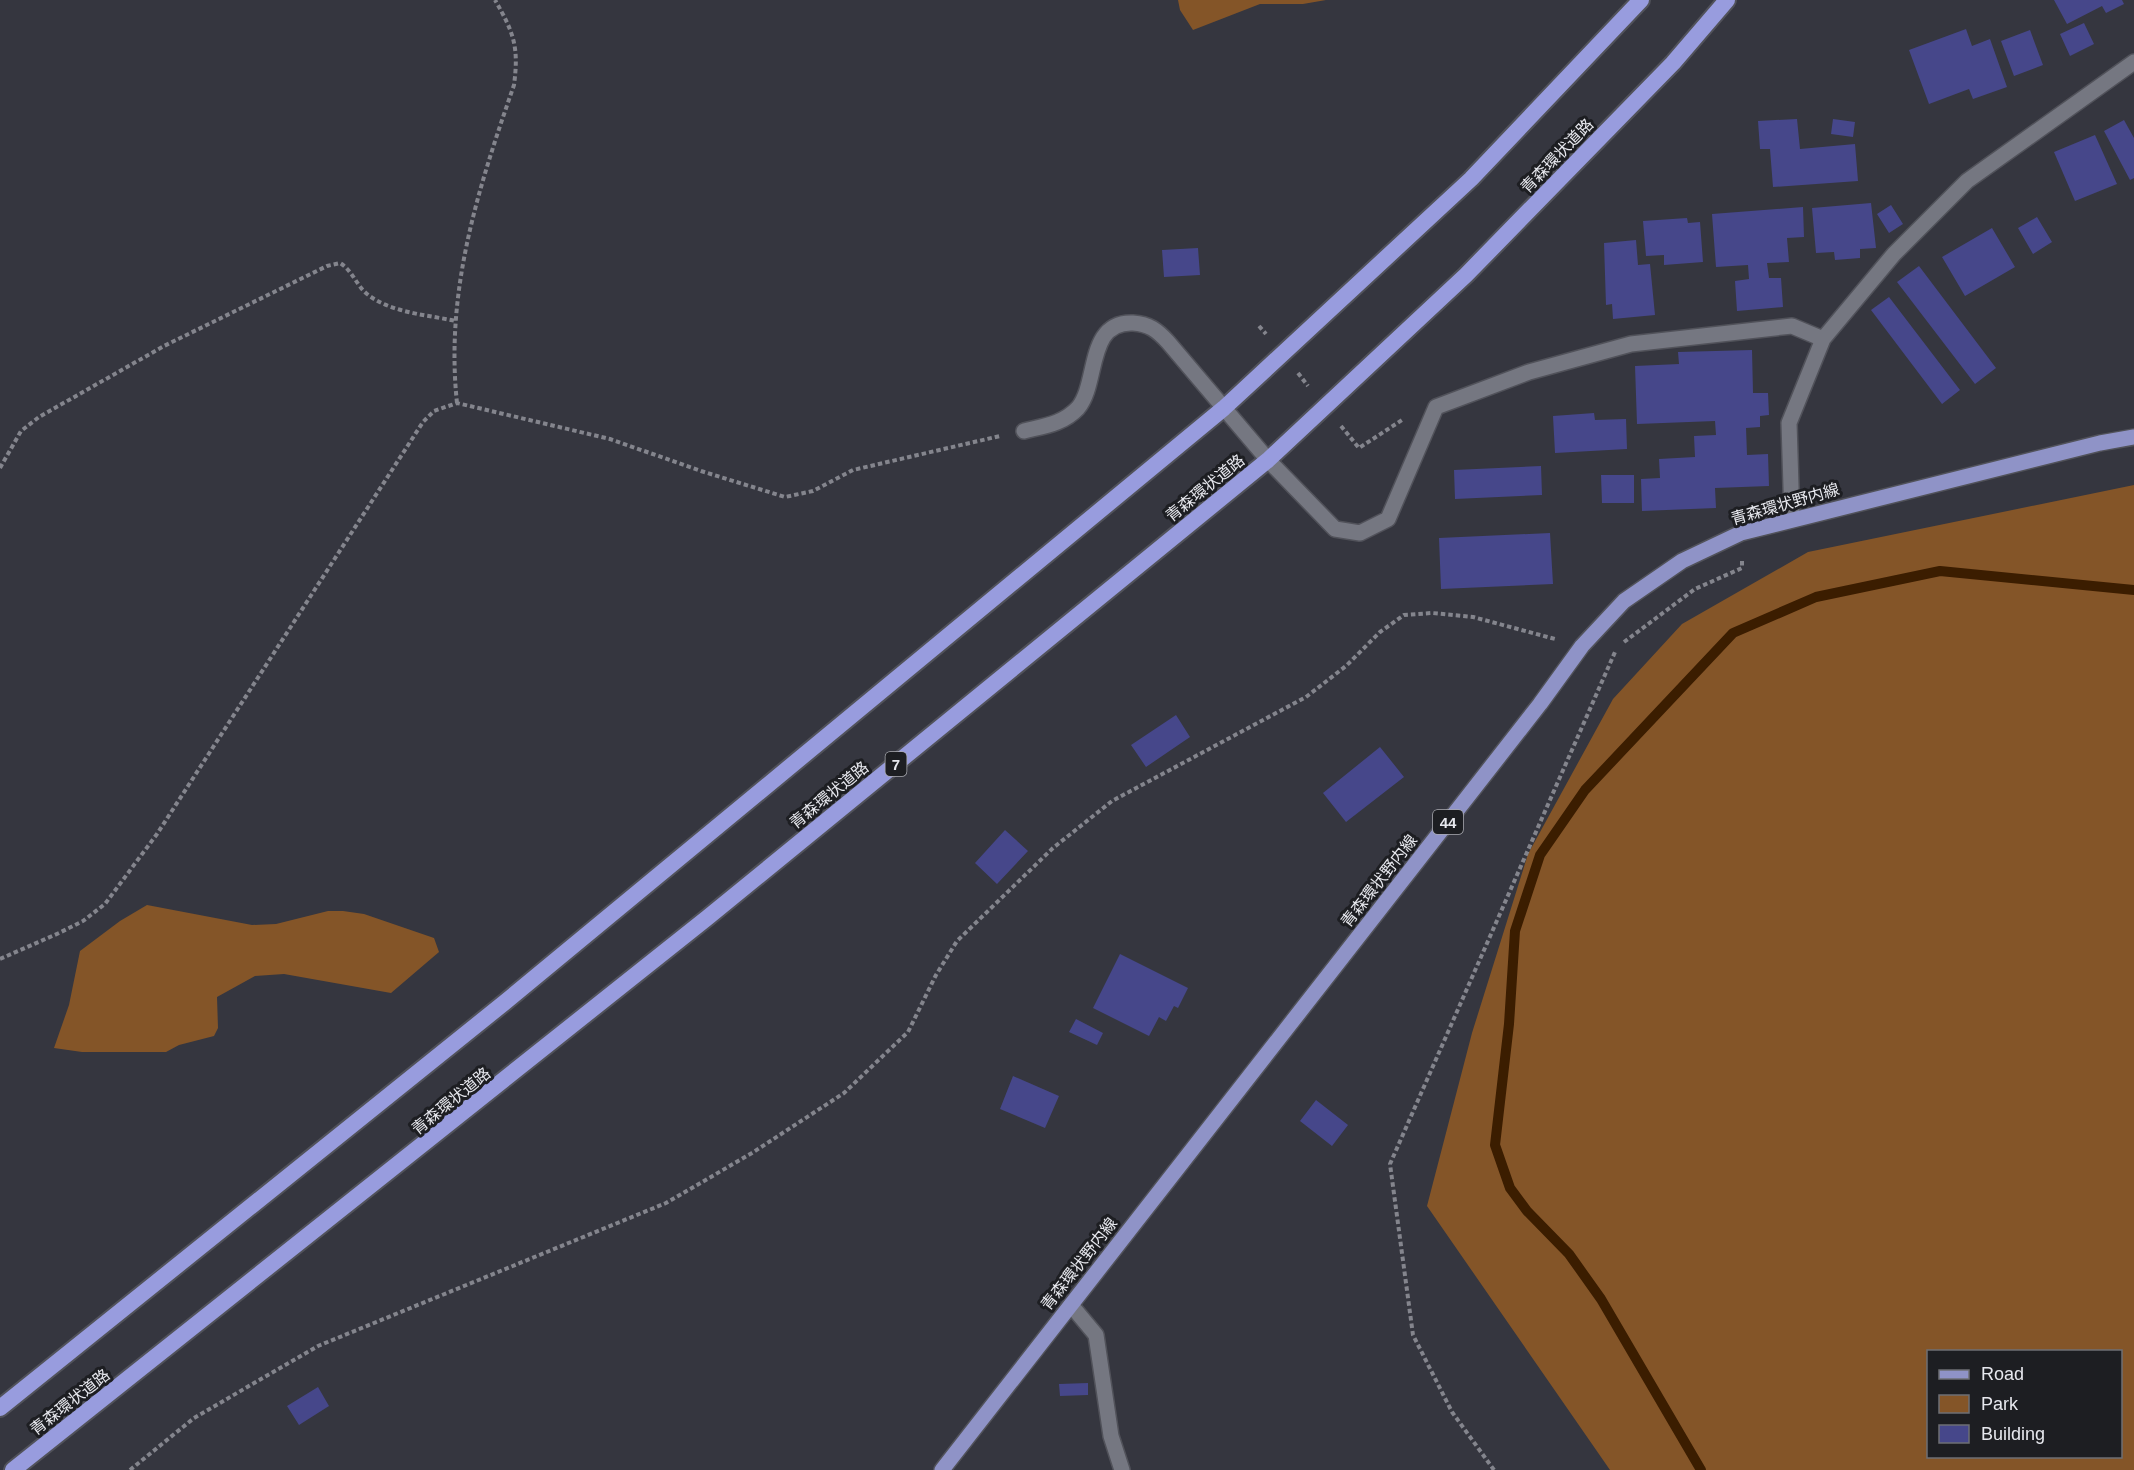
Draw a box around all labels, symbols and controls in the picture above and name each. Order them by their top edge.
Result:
street label: 青森環状道路 [1518,116,1596,196]
street label: 青森環状道路 [1162,451,1248,525]
street label: 青森環状野内線 [1729,480,1841,528]
road number: 7 [886,752,906,776]
street label: 青森環状道路 [786,758,872,832]
road number: 44 [1433,810,1463,834]
street label: 青森環状野内線 [1338,832,1420,930]
street label: 青森環状道路 [408,1064,494,1138]
street label: 青森環状野内線 [1038,1215,1120,1313]
legend [1927,1350,2122,1458]
text: Road [1981,1364,2024,1384]
street label: 青森環状道路 [27,1366,113,1438]
text: Park [1981,1394,2019,1414]
text: Building [1981,1424,2045,1444]

